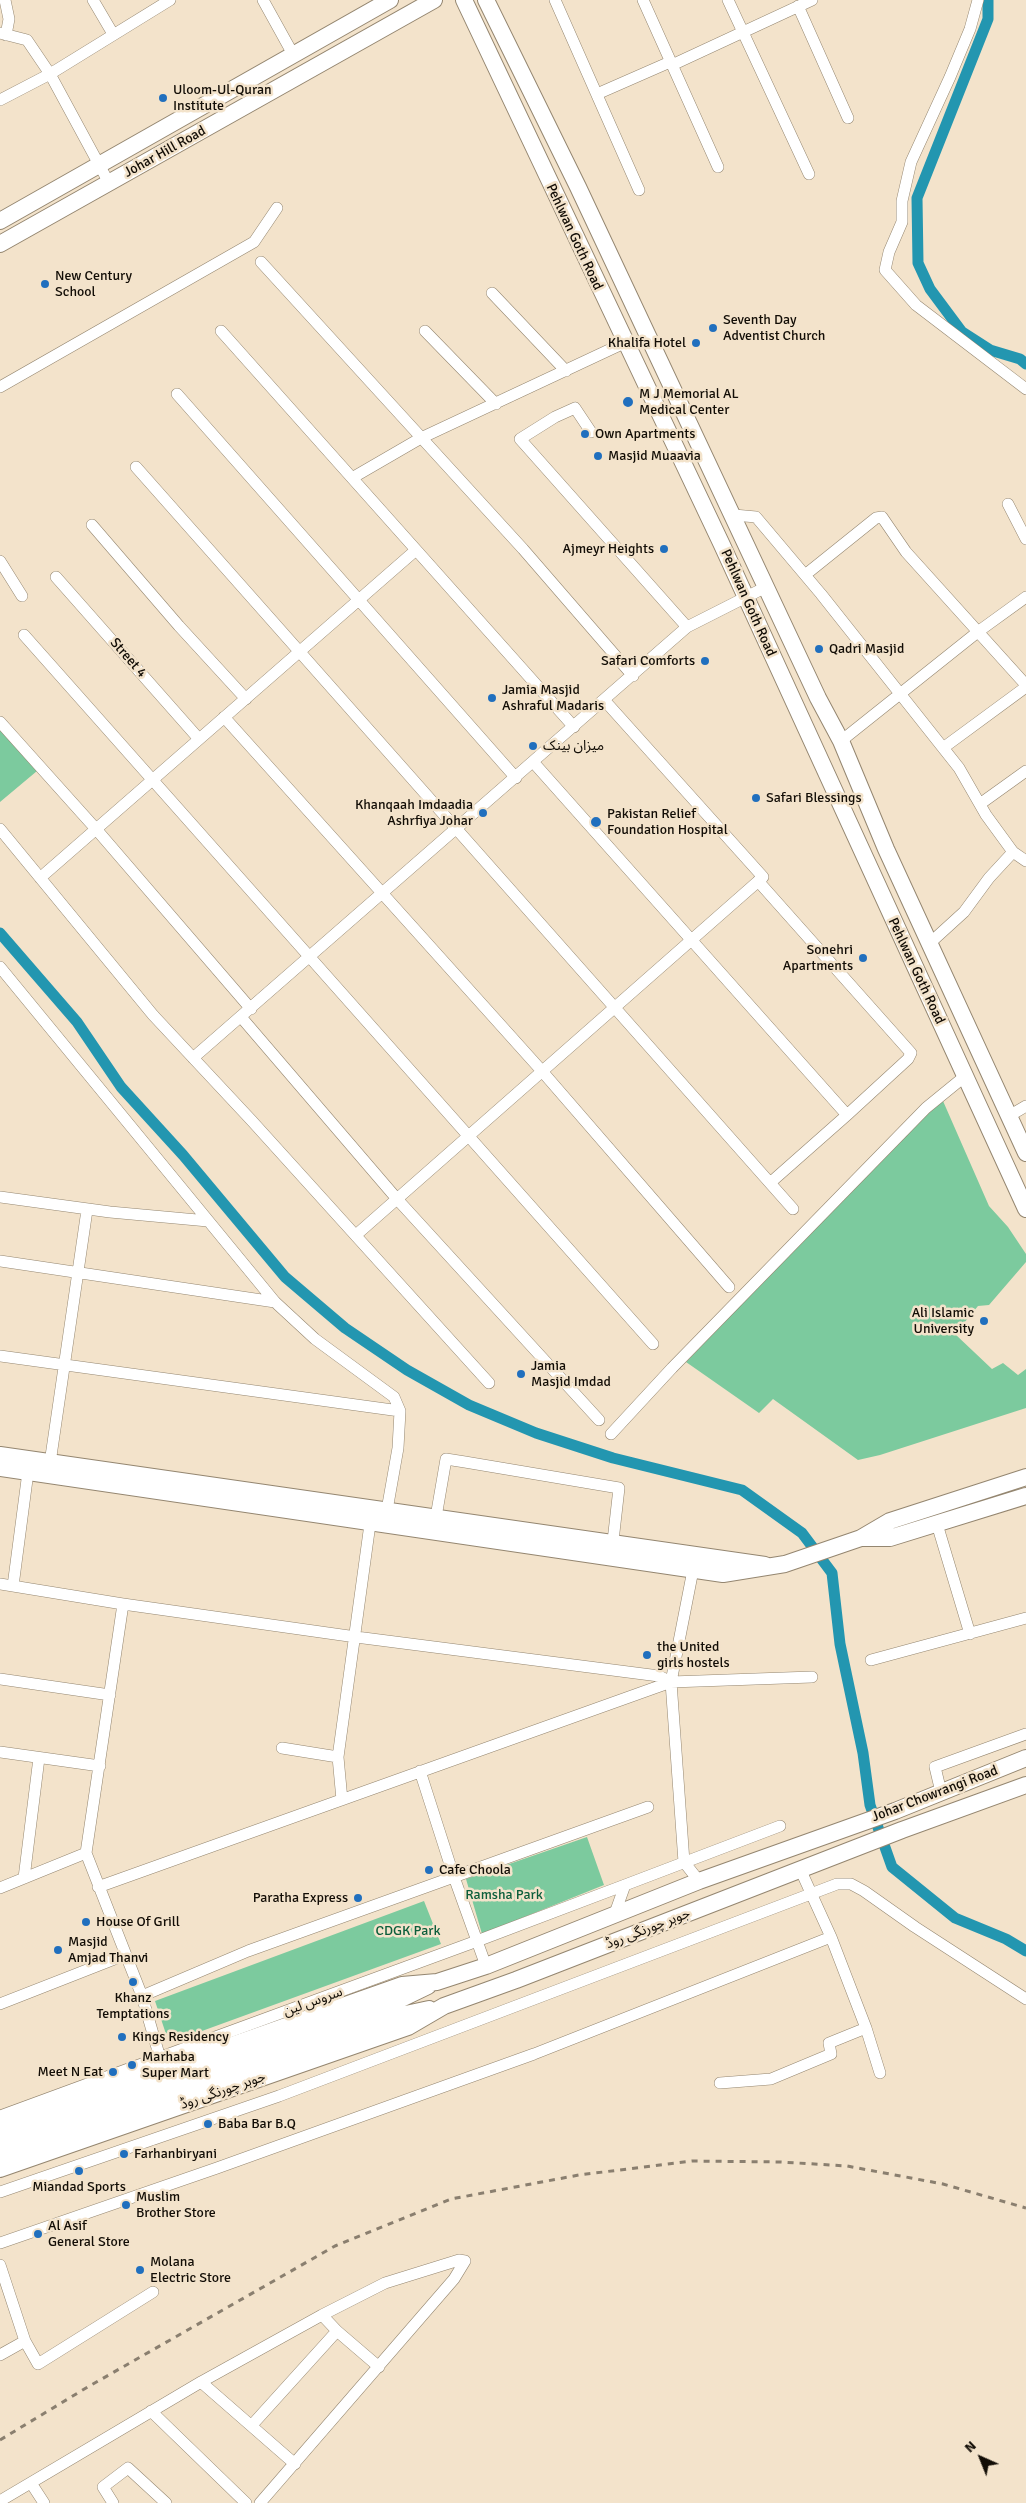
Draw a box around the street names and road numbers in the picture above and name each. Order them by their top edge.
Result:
street label: Johar Hill Road [121,123,209,181]
street label: Pehlwan Goth Road [542,181,606,293]
street label: Pehlwan Goth Road [717,547,779,659]
street label: Street 4 [106,635,150,681]
street label: Pehlwan Goth Road [884,915,948,1027]
street label: Johar Chowrangi Road [870,1762,1000,1826]
street label: جوہر چورنگی روڈ [603,1905,693,1953]
street label: سروس لین [281,1984,345,2020]
street label: جوہر چورنگی روڈ [178,2069,268,2113]

